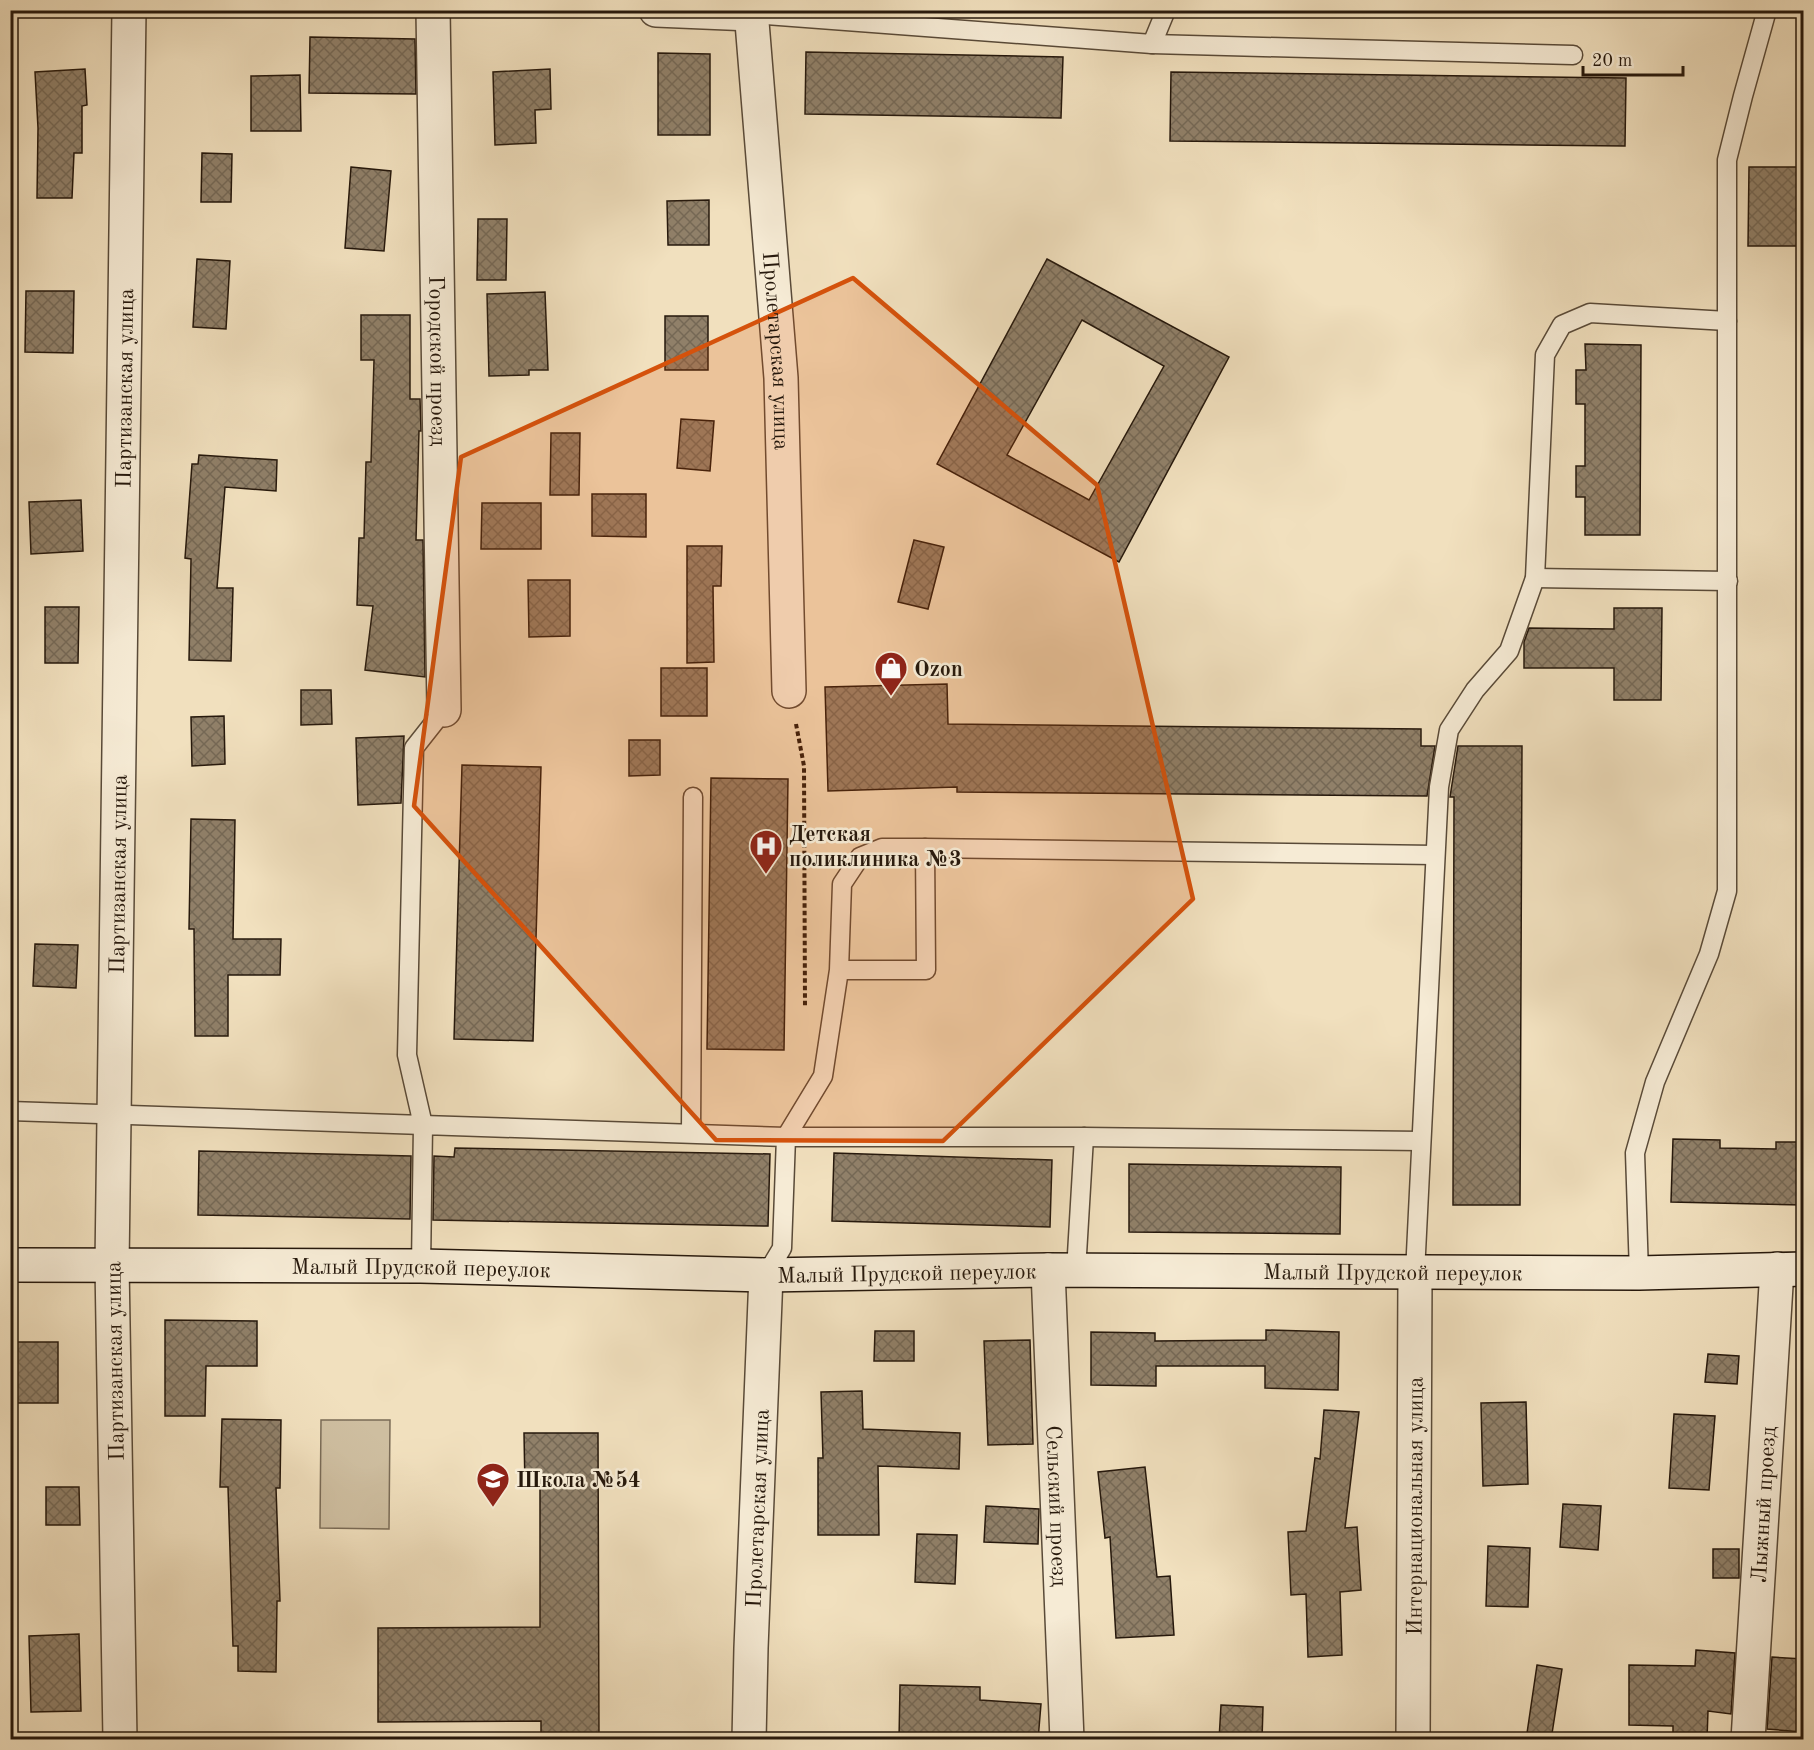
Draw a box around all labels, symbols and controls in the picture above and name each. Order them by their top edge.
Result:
scale bar [1583,39,1684,77]
text: 20 m [1592,52,1632,70]
street label: Пролетарская улица [758,251,792,451]
street label: Городской проезд [424,276,449,447]
street label: Партизанская улица [114,288,138,488]
shop icon: Ozon [873,650,909,697]
place label: Ozon [914,659,963,681]
street label: Партизанская улица [107,774,132,974]
place label: Детская поликлиника №3 [789,824,962,871]
hospital icon: Детская поликлиника №3 [748,828,784,875]
street label: Малый Прудской переулок [291,1257,551,1282]
street label: Партизанская улица [103,1261,129,1461]
street label: Малый Прудской переулок [777,1261,1037,1288]
street label: Малый Прудской переулок [1263,1262,1523,1285]
street label: Интернациональная улица [1404,1376,1428,1635]
street label: Пролетарская улица [744,1408,774,1608]
street label: Сельский проезд [1041,1425,1070,1587]
street label: Лыжный проезд [1749,1425,1780,1584]
school or university icon: Школа №54 [475,1461,511,1508]
place label: Школа №54 [516,1470,641,1492]

